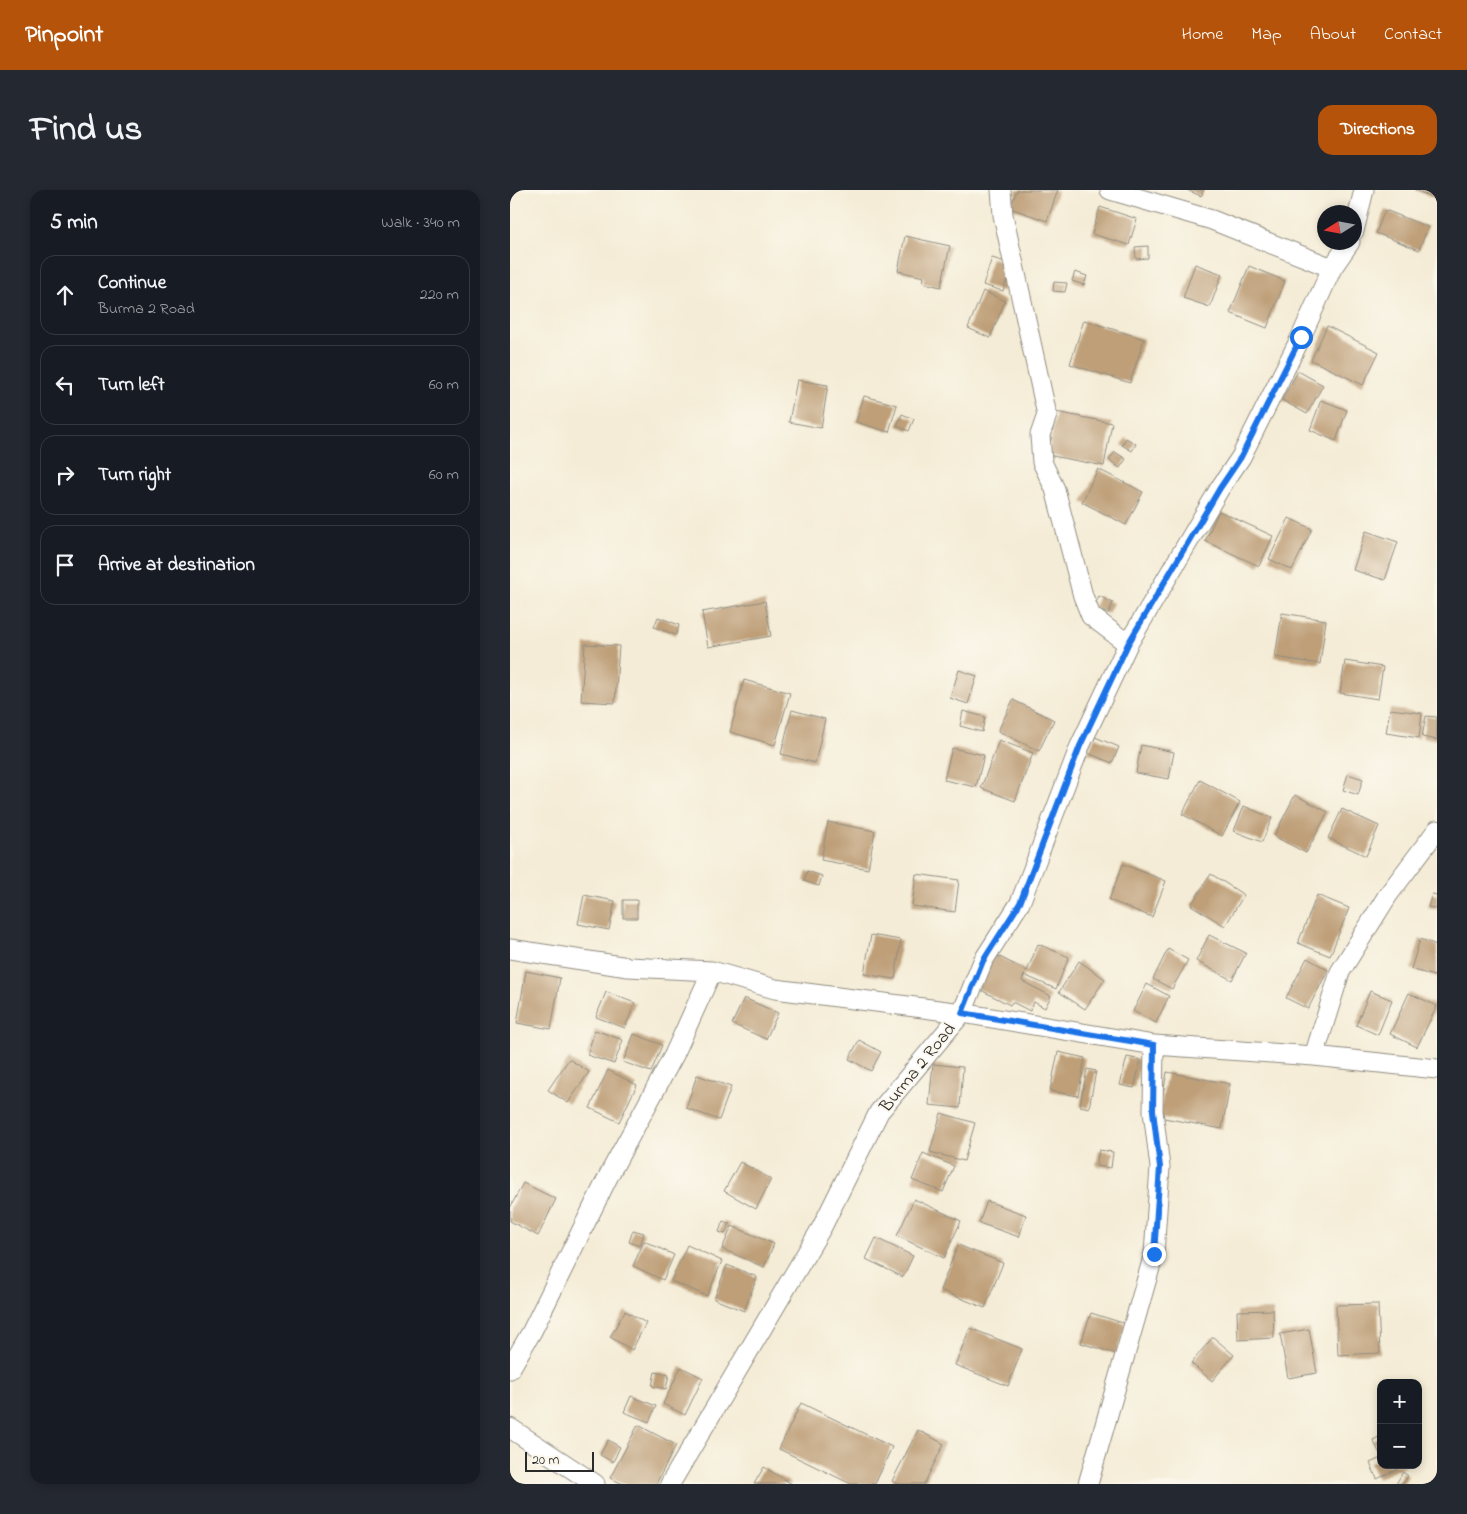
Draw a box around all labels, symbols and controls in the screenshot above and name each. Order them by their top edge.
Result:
text: Pinpoint [25,18,103,53]
text: Home [1182,22,1223,48]
text: Map [1251,22,1282,48]
text: About [1310,22,1356,48]
text: Contact [1384,22,1442,48]
text: Find us [30,105,142,156]
button: Directions [1318,105,1437,155]
north arrow [1317,205,1362,250]
text: 5 min [50,208,98,238]
text: Walk · 340 m [381,211,460,235]
text: Continue [98,270,166,297]
icon: ahead [51,281,79,309]
text: 220 m [420,283,459,307]
text: Burma 2 Road [98,297,195,321]
route start [1290,326,1313,349]
icon: left [51,371,79,399]
text: Turn left [98,372,165,399]
text: 60 m [429,373,459,397]
icon: right [51,461,79,489]
text: Turn right [98,462,171,489]
text: 60 m [429,463,459,487]
icon: arrive [51,551,79,579]
text: Arrive at destination [98,552,255,579]
street label: Burma 2 Road [874,1018,963,1119]
route end [1143,1243,1166,1266]
map controls [1377,1379,1422,1469]
button: + [1377,1379,1422,1424]
button: − [1377,1424,1422,1469]
scale bar [525,1449,594,1472]
text: 20 m [532,1450,559,1471]

